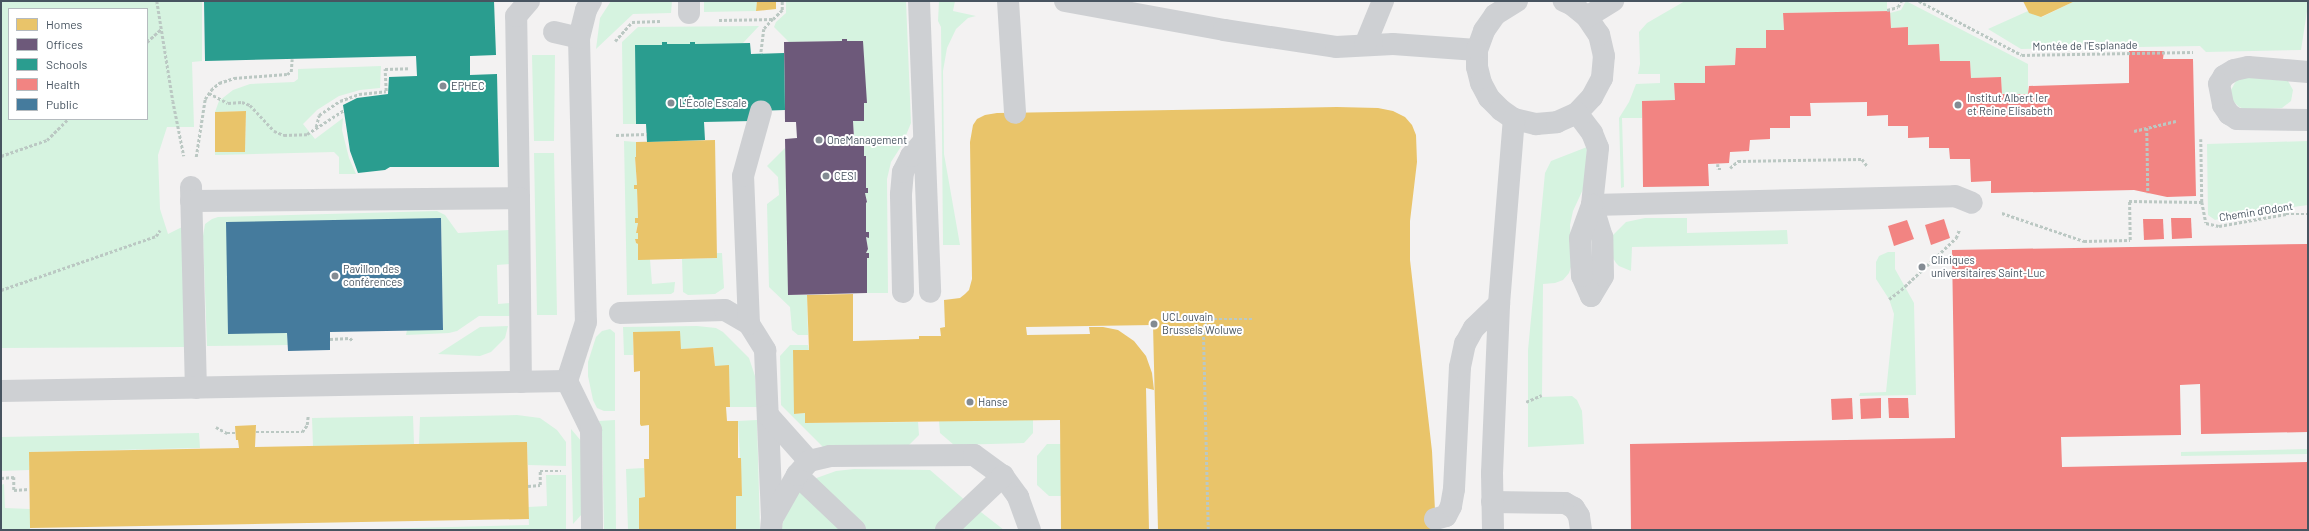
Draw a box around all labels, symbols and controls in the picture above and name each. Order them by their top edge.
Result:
legend [8,8,148,120]
text: Homes [46,17,82,31]
text: Offices [46,37,83,51]
street label: Montée de l'Esplanade [2032,38,2138,54]
text: Schools [46,57,87,71]
text: Health [46,77,80,91]
place label: EPHEC [451,79,485,93]
marker: EPHEC [438,81,448,91]
place label: Institut Albert Ier et Reine Elisabeth [1967,92,2053,118]
place label: L'École Escale [679,96,747,110]
text: Public [46,97,78,111]
marker: L'École Escale [666,98,676,108]
marker: Institut Albert Ier et Reine Elisabeth [1952,99,1964,111]
place label: OneManagement [827,133,907,147]
marker: OneManagement [814,135,824,145]
place label: CESI [834,169,857,183]
marker: CESI [821,171,831,181]
street label: Chemin d'Odont [2218,200,2294,224]
place label: Cliniques universitaires Saint-Luc [1931,254,2045,280]
marker: Cliniques universitaires Saint-Luc [1916,261,1928,273]
place label: Pavillon des conférences [343,263,402,289]
marker: Pavillon des conférences [330,271,340,281]
place label: UCLouvain Brussels Woluwe [1162,311,1242,337]
marker: UCLouvain Brussels Woluwe [1149,319,1159,329]
place label: Hanse [978,395,1008,409]
marker: Hanse [965,397,975,407]

